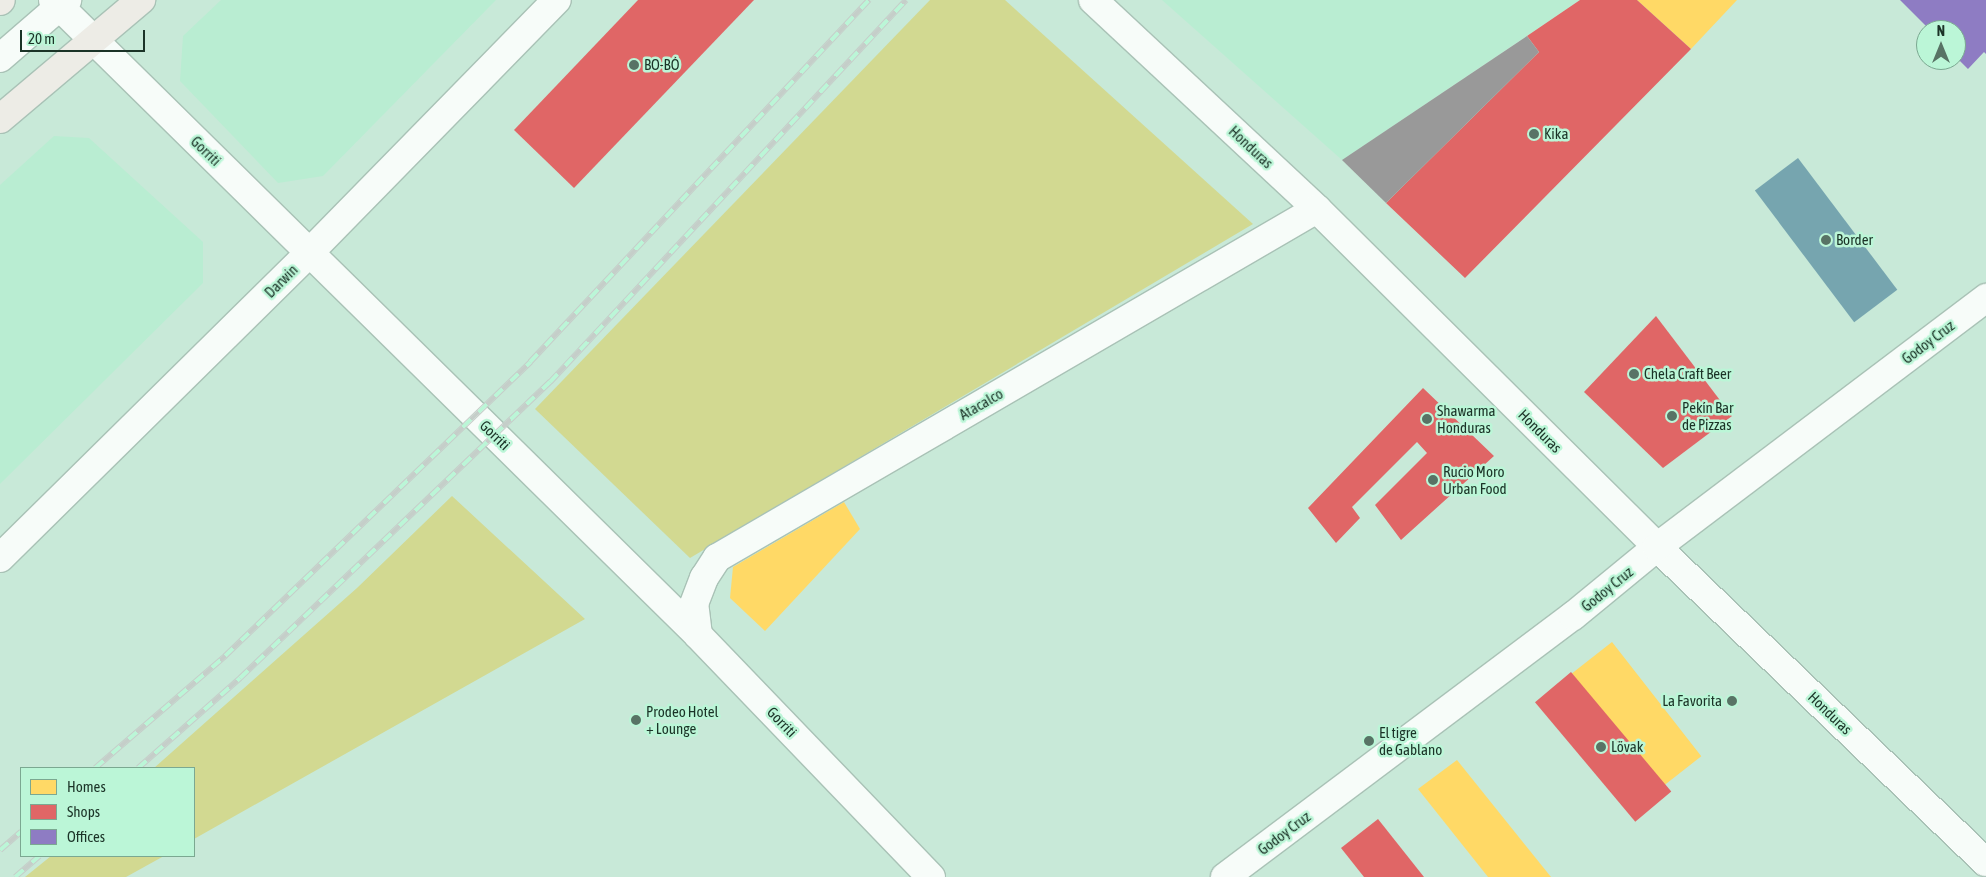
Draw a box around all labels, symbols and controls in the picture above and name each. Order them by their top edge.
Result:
scale bar [22,20,148,52]
north arrow [1916,20,1966,70]
text: N [1937,23,1945,39]
text: 20 m [28,30,55,47]
place label: BO-BÓ [644,56,679,74]
marker: BO-BÓ [628,59,640,71]
street label: Honduras [1225,122,1277,172]
place label: Kika [1544,125,1568,143]
marker: Kika [1528,128,1540,140]
street label: Gorriti [187,132,225,170]
place label: Border [1836,231,1873,249]
marker: Border [1820,234,1832,246]
street label: Darwin [261,261,301,301]
street label: Godoy Cruz [1898,316,1958,368]
place label: Chela Craft Beer [1644,365,1731,383]
marker: Chela Craft Beer [1628,368,1640,380]
street label: Atacalco [956,384,1006,424]
place label: Pekín Bar de Pizzas [1682,398,1733,433]
place label: Shawarma Honduras [1437,401,1496,436]
street label: Honduras [1515,406,1565,456]
marker: Pekín Bar de Pizzas [1666,410,1678,422]
marker: Shawarma Honduras [1421,413,1433,425]
street label: Gorriti [476,416,514,454]
place label: Rucio Moro Urban Food [1443,462,1507,497]
marker: Rucio Moro Urban Food [1427,474,1439,486]
street label: Godoy Cruz [1578,563,1636,615]
street label: Honduras [1804,688,1856,738]
place label: La Favorita [1662,692,1722,710]
marker: La Favorita [1726,695,1738,707]
place label: Prodeo Hotel + Lounge [646,702,718,737]
street label: Gorriti [763,703,801,741]
marker: Prodeo Hotel + Lounge [630,714,642,726]
place label: El tigre de Gablano [1379,723,1442,758]
marker: El tigre de Gablano [1363,735,1375,747]
place label: Lövak [1611,738,1643,756]
marker: Lövak [1595,741,1607,753]
legend [20,767,195,857]
text: Homes [67,778,106,795]
text: Shops [67,803,100,820]
street label: Godoy Cruz [1254,807,1314,859]
text: Offices [67,828,105,845]

